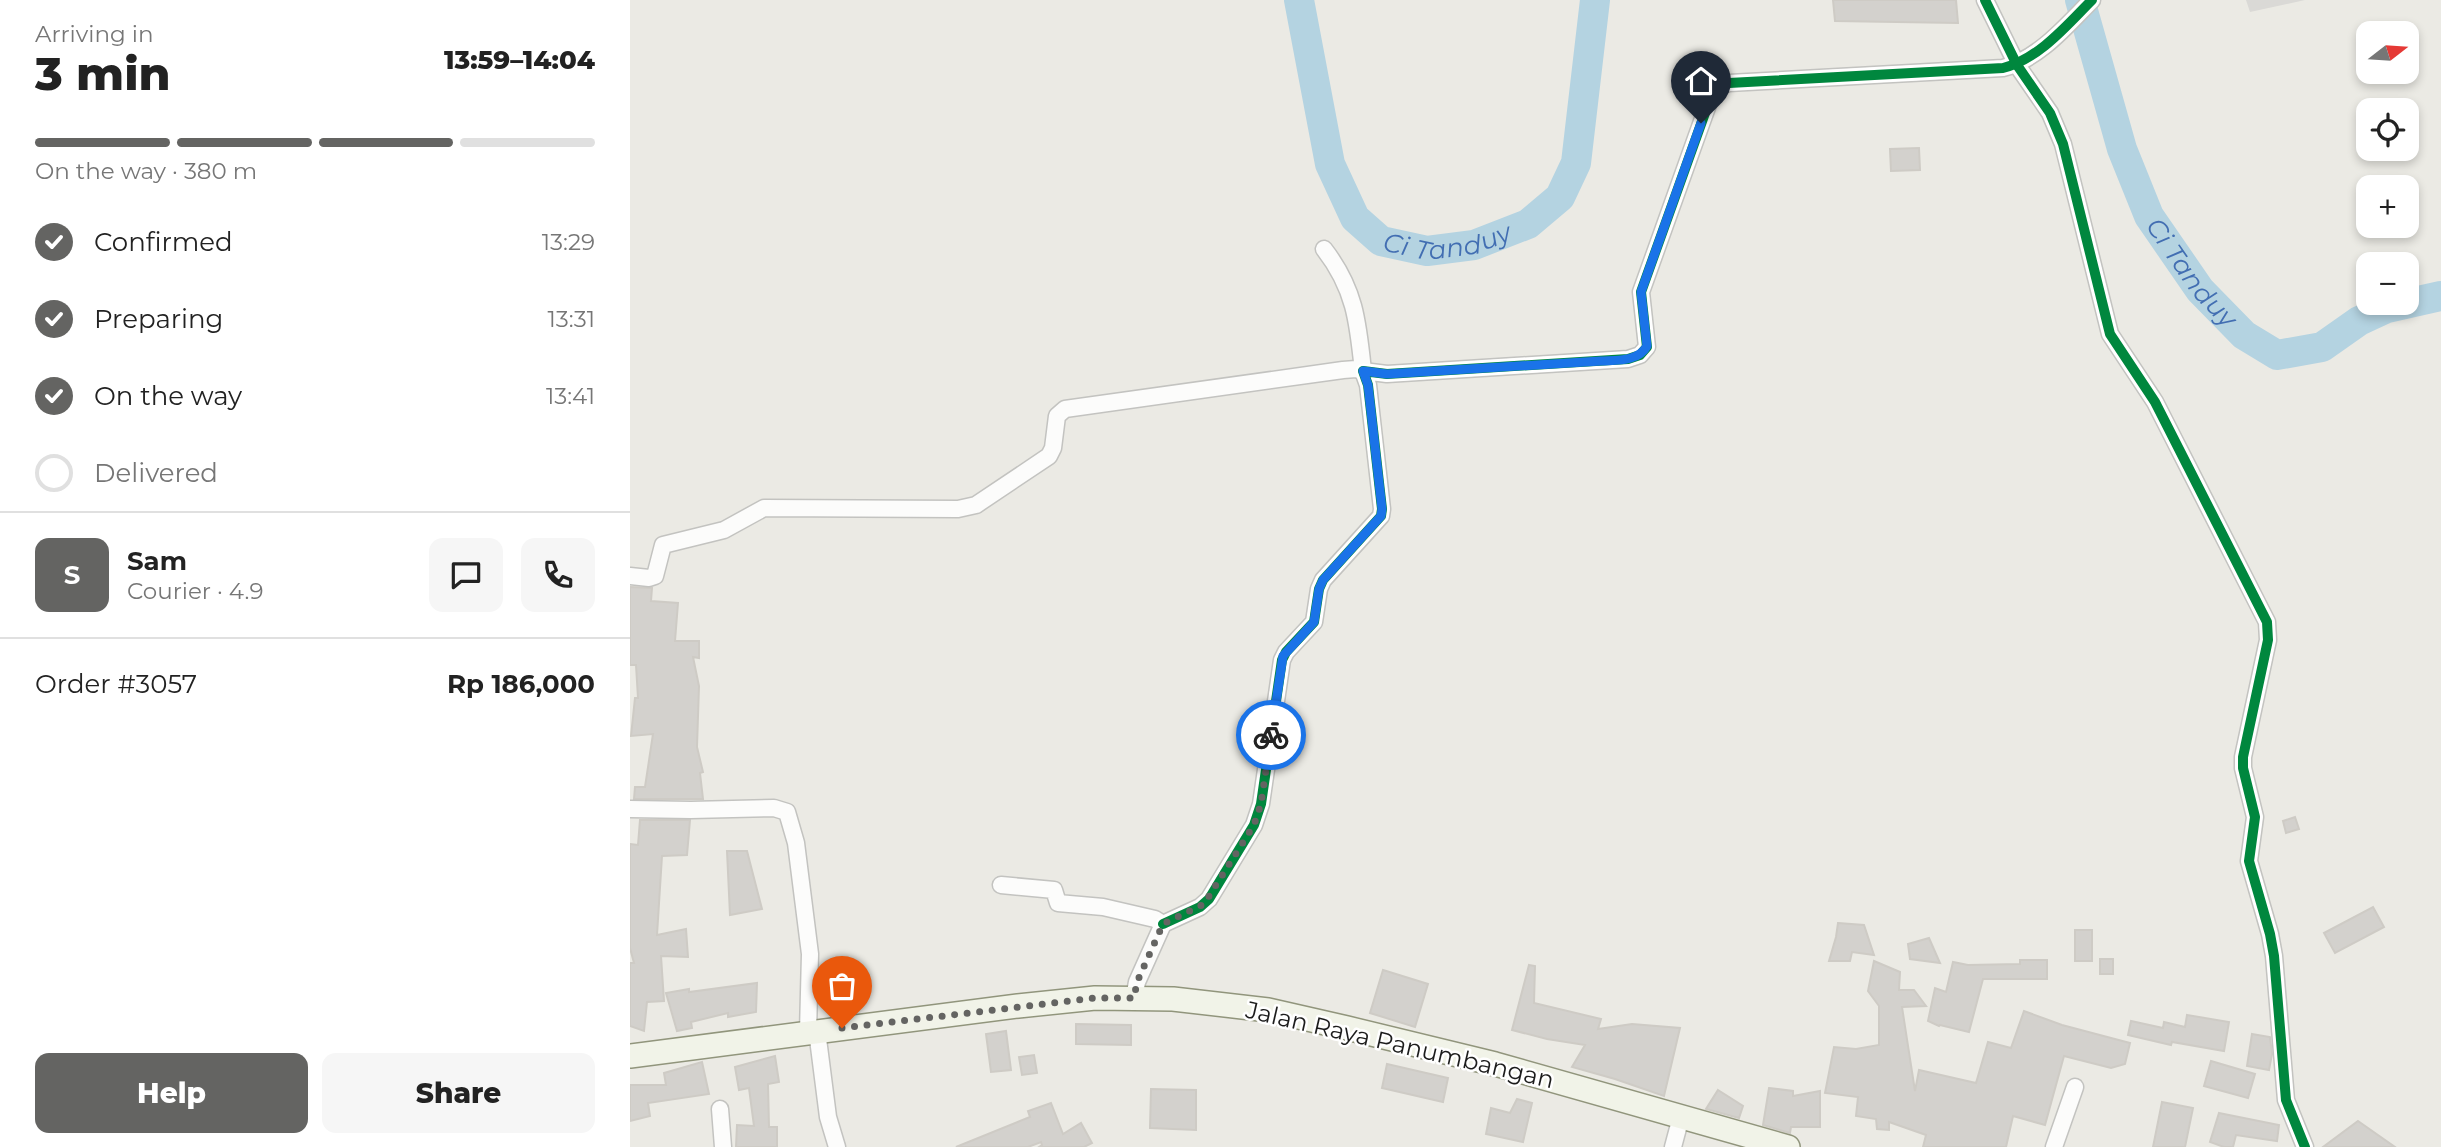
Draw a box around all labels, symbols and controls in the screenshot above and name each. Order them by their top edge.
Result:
text: Arriving in [35,20,154,48]
north arrow [2356,21,2418,84]
map controls [2356,21,2419,315]
text: 13:59–14:04 [444,44,595,76]
text: 3 min [35,45,171,102]
pin [1671,51,1731,123]
icon: home [1682,62,1720,100]
button: locate [2356,98,2419,161]
text: On the way · 380 m [35,157,257,185]
button: + [2356,175,2419,238]
water label: Ci Tanduy [2139,212,2245,336]
water label: Ci Tanduy [1380,215,1518,268]
icon: check [35,223,73,261]
text: Confirmed [94,226,233,258]
text: 13:29 [542,228,595,256]
button: − [2356,252,2419,315]
icon: check [35,300,73,338]
text: Preparing [94,303,223,335]
text: 13:31 [548,305,595,333]
icon: check [35,377,73,415]
text: On the way [94,380,242,412]
text: 13:41 [546,382,595,410]
text: Delivered [94,457,218,489]
button: chat [429,538,503,612]
button: phone [521,538,595,612]
text: Sam [127,545,187,577]
text: S [64,559,80,591]
text: Courier · 4.9 [127,577,263,605]
text: Order #3057 [35,668,197,700]
text: Rp 186,000 [447,668,595,700]
courier [1236,700,1306,770]
icon: bike [1252,716,1290,754]
pin [812,956,872,1028]
icon: bag [823,967,861,1005]
street label: Jalan Raya Panumbangan [1242,995,1557,1094]
button: Help [35,1053,308,1133]
button: Share [322,1053,595,1133]

